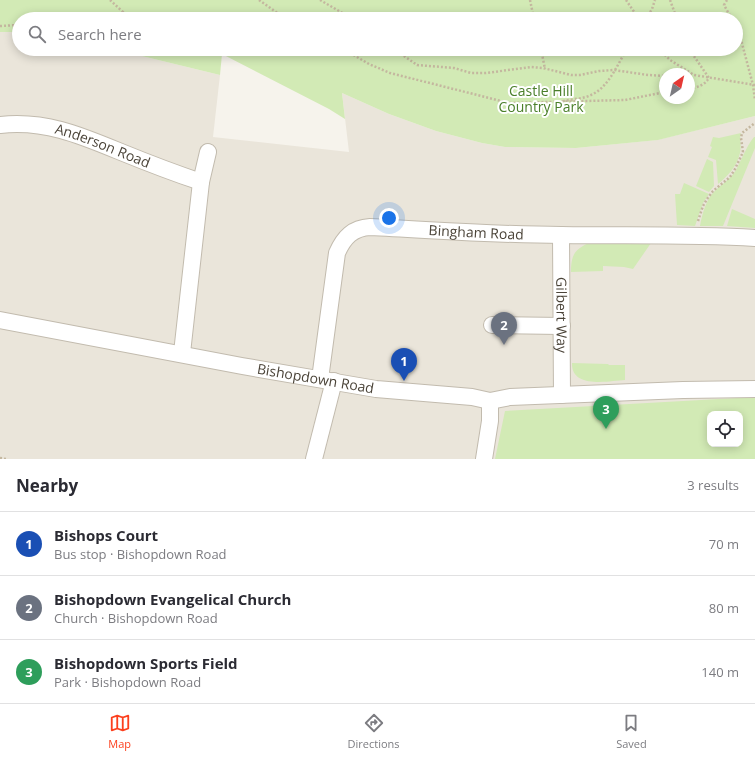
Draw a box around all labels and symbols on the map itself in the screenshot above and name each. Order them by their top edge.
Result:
north arrow [659,68,695,104]
park label: Castle Hill Country Park [498,81,584,116]
street label: Anderson Road [53,119,153,172]
your location [379,208,399,228]
street label: Bingham Road [428,220,524,243]
street label: Gilbert Way [552,277,572,354]
pin: 2 [491,312,517,345]
pin: 1 [391,348,417,381]
street label: Bishopdown Road [256,359,376,398]
pin: 3 [593,396,619,429]

